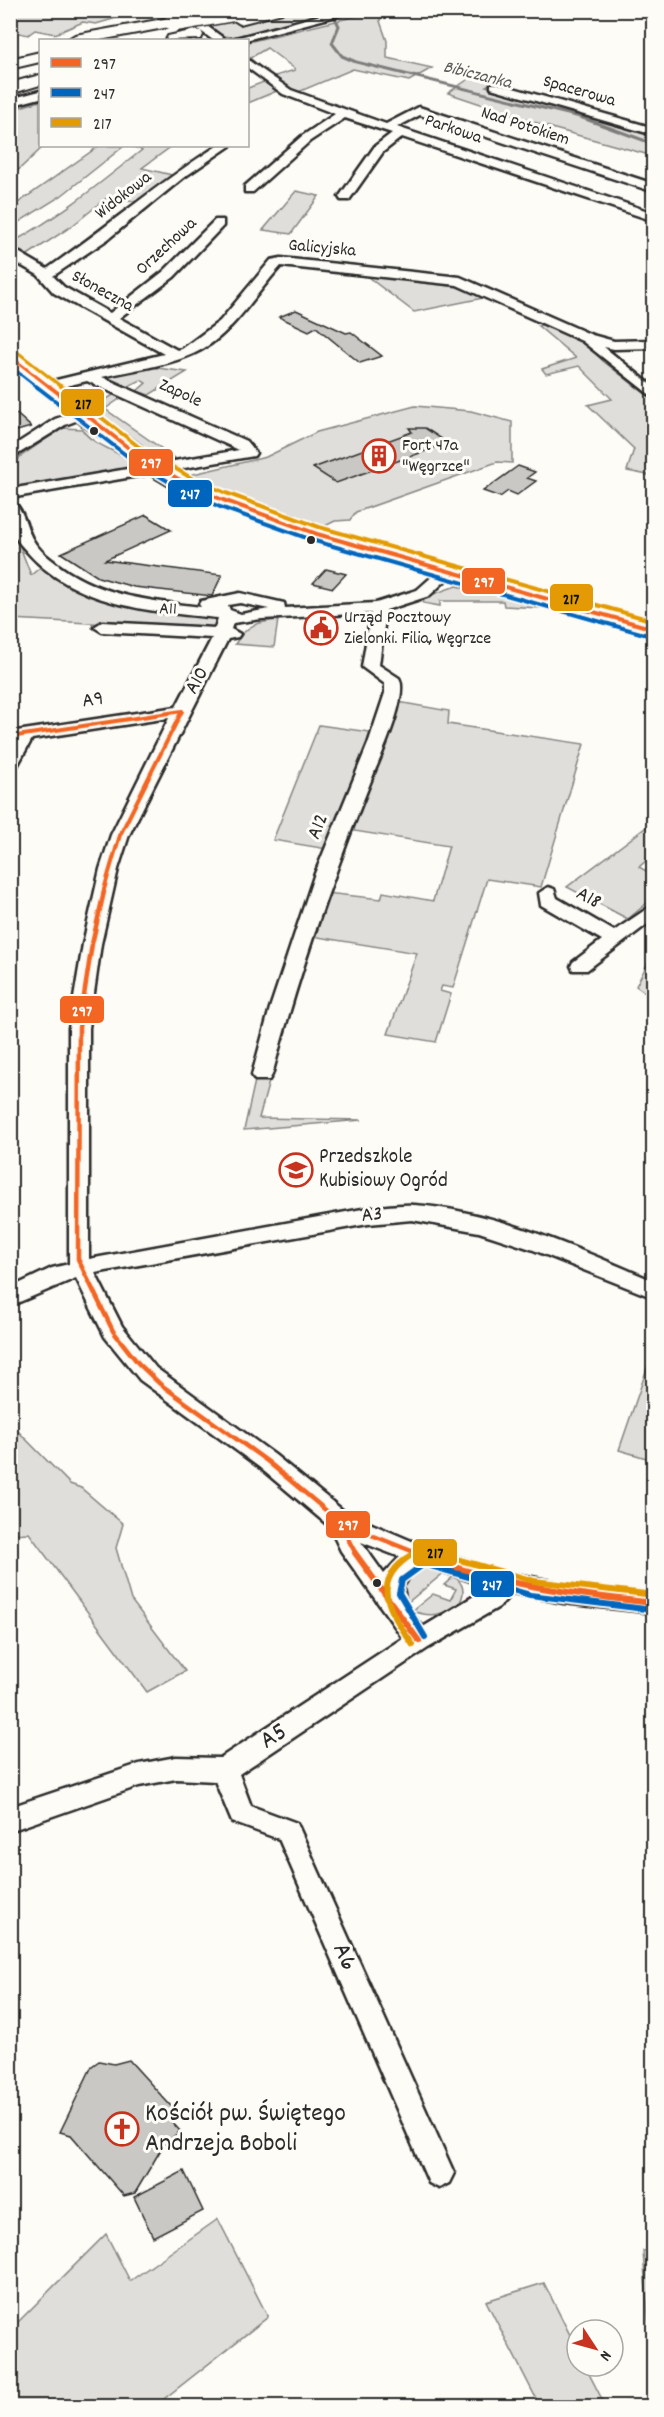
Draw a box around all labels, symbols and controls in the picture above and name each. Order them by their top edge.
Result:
legend [39,39,249,147]
text: 297 [93,53,116,78]
water label: Bibiczanka [440,55,515,97]
street label: Spacerowa [540,70,619,114]
text: 247 [93,83,115,108]
street label: Nad Potokiem [478,101,572,153]
street label: Parkowa [421,109,485,152]
text: 217 [93,113,112,138]
street label: Widokowa [90,166,158,226]
street label: Orzechowa [131,212,203,282]
street label: Galicyjska [287,234,357,264]
street label: Słoneczna [66,265,138,320]
street label: Zapole [154,373,206,415]
line badge: 217 [60,388,105,417]
text: 217 [75,394,91,417]
unlabelled marker [88,425,100,437]
place label: Fort 47a "Węgrzce" [402,434,470,480]
building icon: Fort 47a "Węgrzce" [361,438,397,474]
line badge: 297 [128,448,174,477]
text: 297 [141,453,161,476]
line badge: 247 [167,479,213,508]
text: 247 [180,484,200,507]
unlabelled marker [305,534,317,546]
line badge: 297 [461,567,506,595]
text: 297 [474,572,494,595]
line badge: 217 [549,583,594,612]
text: 217 [563,589,579,612]
street label: A11 [159,597,177,623]
place label: Urząd Pocztowy Zielonki. Filia, Węgrzce [344,606,491,652]
public building icon: Urząd Pocztowy Zielonki. Filia, Węgrzce [303,610,339,646]
street label: A10 [178,662,218,700]
street label: A9 [80,685,106,717]
street label: A12 [300,810,338,844]
street label: A18 [570,880,606,918]
line badge: 297 [59,995,105,1024]
text: 297 [72,1001,92,1024]
place label: Przedszkole Kubisiowy Ogród [319,1143,448,1197]
school or university icon: Przedszkole Kubisiowy Ogród [278,1152,314,1188]
street label: A3 [360,1200,384,1232]
line badge: 297 [325,1510,371,1539]
text: 297 [338,1515,358,1538]
line badge: 217 [412,1538,458,1567]
text: 217 [427,1543,443,1566]
line badge: 247 [470,1570,515,1598]
text: 247 [482,1575,502,1598]
unlabelled marker [371,1577,383,1589]
street label: A5 [253,1714,295,1760]
street label: A6 [322,1937,366,1977]
place label: Kościół pw. Świętego Andrzeja Boboli [145,2096,346,2163]
church icon: Kościół pw. Świętego Andrzeja Boboli [104,2111,140,2147]
north arrow [565,2318,625,2378]
text: N [593,2345,617,2365]

